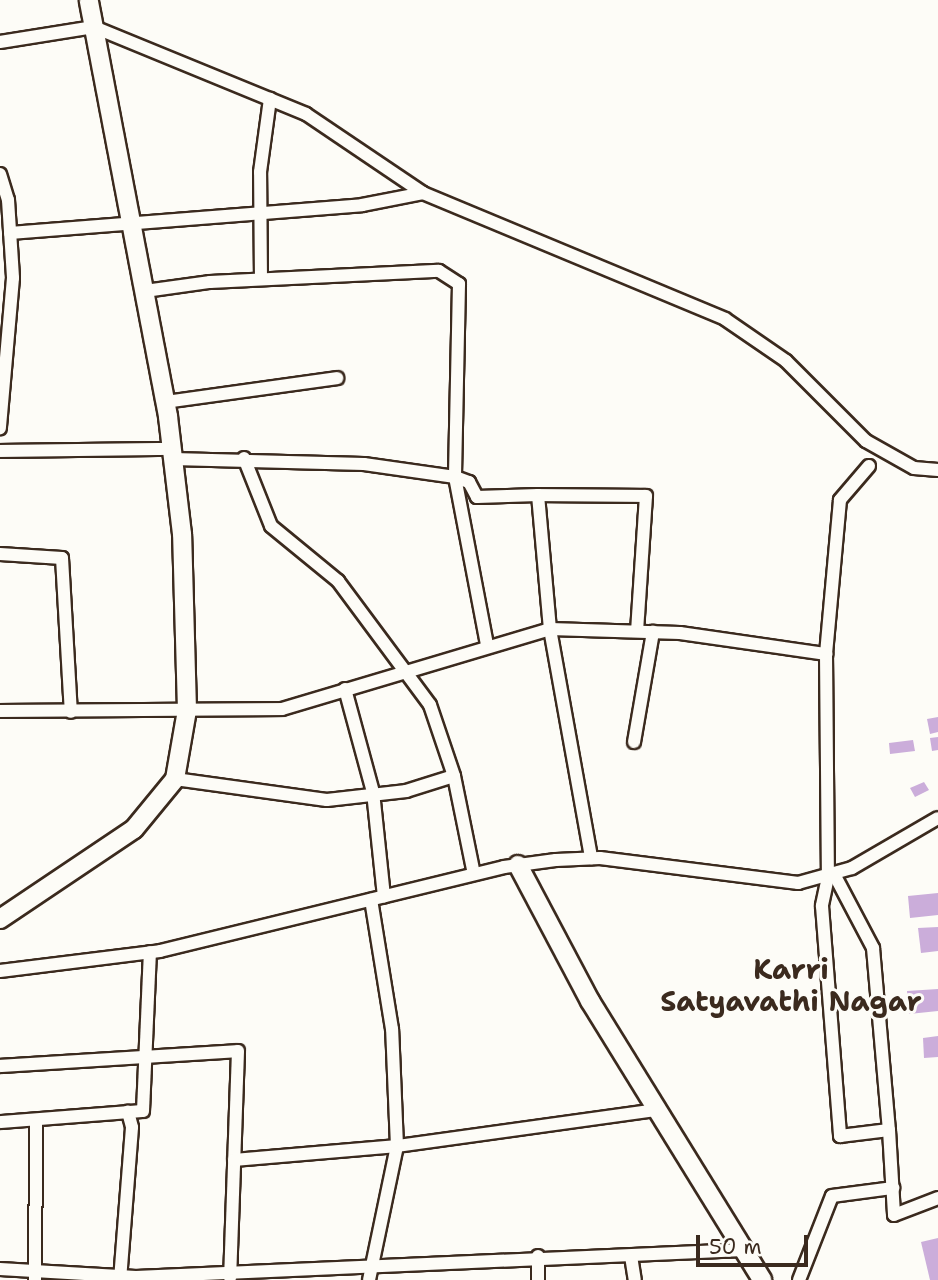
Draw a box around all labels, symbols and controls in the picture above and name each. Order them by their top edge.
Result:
district label: Karri Satyavathi Nagar [660,952,922,1018]
scale bar [700,1220,812,1264]
text: 50 m [709,1233,762,1261]

